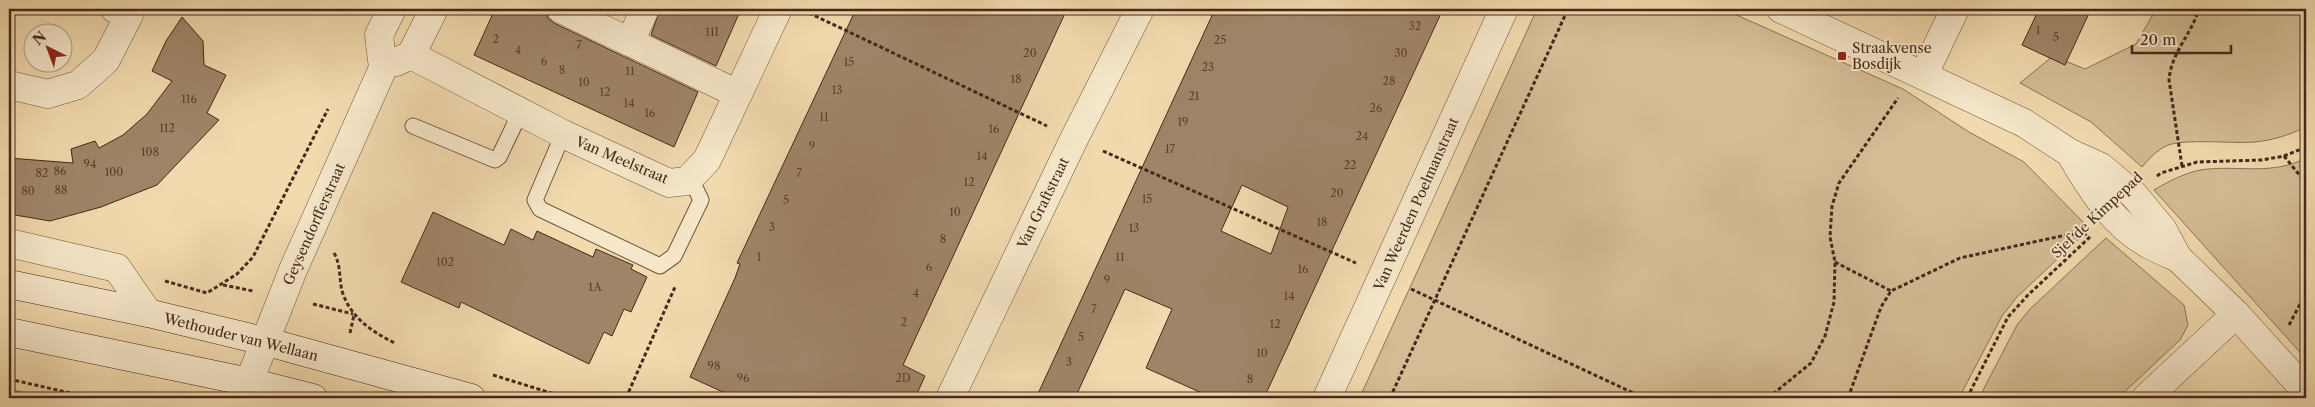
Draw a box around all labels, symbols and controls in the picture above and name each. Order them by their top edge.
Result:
house number: 32 [1409,19,1421,33]
north arrow [22,22,72,72]
scale bar [2132,22,2231,54]
house number: 1 [2036,23,2041,37]
house number: 11I [705,25,719,39]
text: N [29,28,50,49]
house number: 5 [2053,30,2059,44]
text: 20 m [2140,30,2176,49]
house number: 2 [493,32,499,46]
house number: 25 [1214,33,1226,47]
house number: 7 [576,38,582,52]
place label: Straakvense Bosdijk [1852,39,1932,73]
house number: 4 [515,43,521,57]
house number: 20 [1023,46,1037,60]
house number: 30 [1394,46,1408,60]
marker: Straakvense Bosdijk [1836,50,1848,62]
house number: 6 [541,54,548,68]
house number: 15 [844,55,854,69]
house number: 23 [1202,60,1214,74]
house number: 8 [559,63,565,77]
house number: 11 [625,64,635,78]
house number: 18 [1010,72,1022,86]
house number: 28 [1383,74,1395,88]
house number: 10 [578,75,590,89]
house number: 13 [832,83,842,97]
house number: 12 [600,85,610,99]
house number: 21 [1189,89,1200,103]
house number: 116 [181,92,197,106]
house number: 14 [624,96,634,110]
house number: 26 [1370,101,1383,115]
house number: 16 [644,106,656,120]
house number: 11 [819,110,829,124]
house number: 19 [1177,115,1189,129]
street label: Van Weerden Poelmanstraat [1369,115,1462,294]
house number: 112 [159,121,175,135]
house number: 16 [988,122,1000,136]
house number: 24 [1356,129,1368,143]
street label: Van Meelstraat [572,132,671,188]
house number: 9 [809,139,815,153]
house number: 17 [1165,142,1176,156]
house number: 108 [141,145,159,159]
house number: 14 [977,149,987,163]
street label: Van Graftstraat [1013,154,1073,253]
house number: 94 [84,157,96,171]
house number: 22 [1344,158,1356,172]
street label: Geysendorfferstraat [279,160,349,288]
house number: 86 [54,164,67,178]
house number: 100 [105,165,123,179]
house number: 82 [36,166,48,180]
house number: 7 [796,166,802,180]
street label: Sjef de Kimpepad [2048,168,2147,262]
house number: 12 [964,175,974,189]
house number: 88 [54,183,68,197]
house number: 80 [21,184,35,198]
house number: 20 [1330,186,1344,200]
house number: 15 [1142,192,1152,206]
house number: 5 [783,193,789,207]
house number: 10 [949,205,961,219]
house number: 18 [1316,215,1328,229]
house number: 3 [769,220,775,234]
house number: 13 [1129,221,1139,235]
house number: 8 [940,232,946,246]
house number: 1 [757,250,762,264]
house number: 11 [1115,250,1125,264]
house number: 102 [436,255,454,269]
house number: 6 [926,260,933,274]
house number: 16 [1297,262,1309,276]
house number: 9 [1104,273,1110,287]
house number: 1A [588,280,602,294]
house number: 4 [913,286,919,300]
house number: 14 [1284,289,1294,303]
house number: 7 [1091,302,1097,316]
street label: Wethouder van Wellaan [161,309,320,365]
house number: 2 [901,315,907,329]
house number: 12 [1270,317,1280,331]
house number: 5 [1078,330,1084,344]
house number: 10 [1256,346,1268,360]
house number: 3 [1066,355,1072,369]
house number: 98 [708,359,720,373]
house number: 96 [737,371,750,385]
house number: 2D [895,371,911,385]
house number: 8 [1247,372,1253,386]

